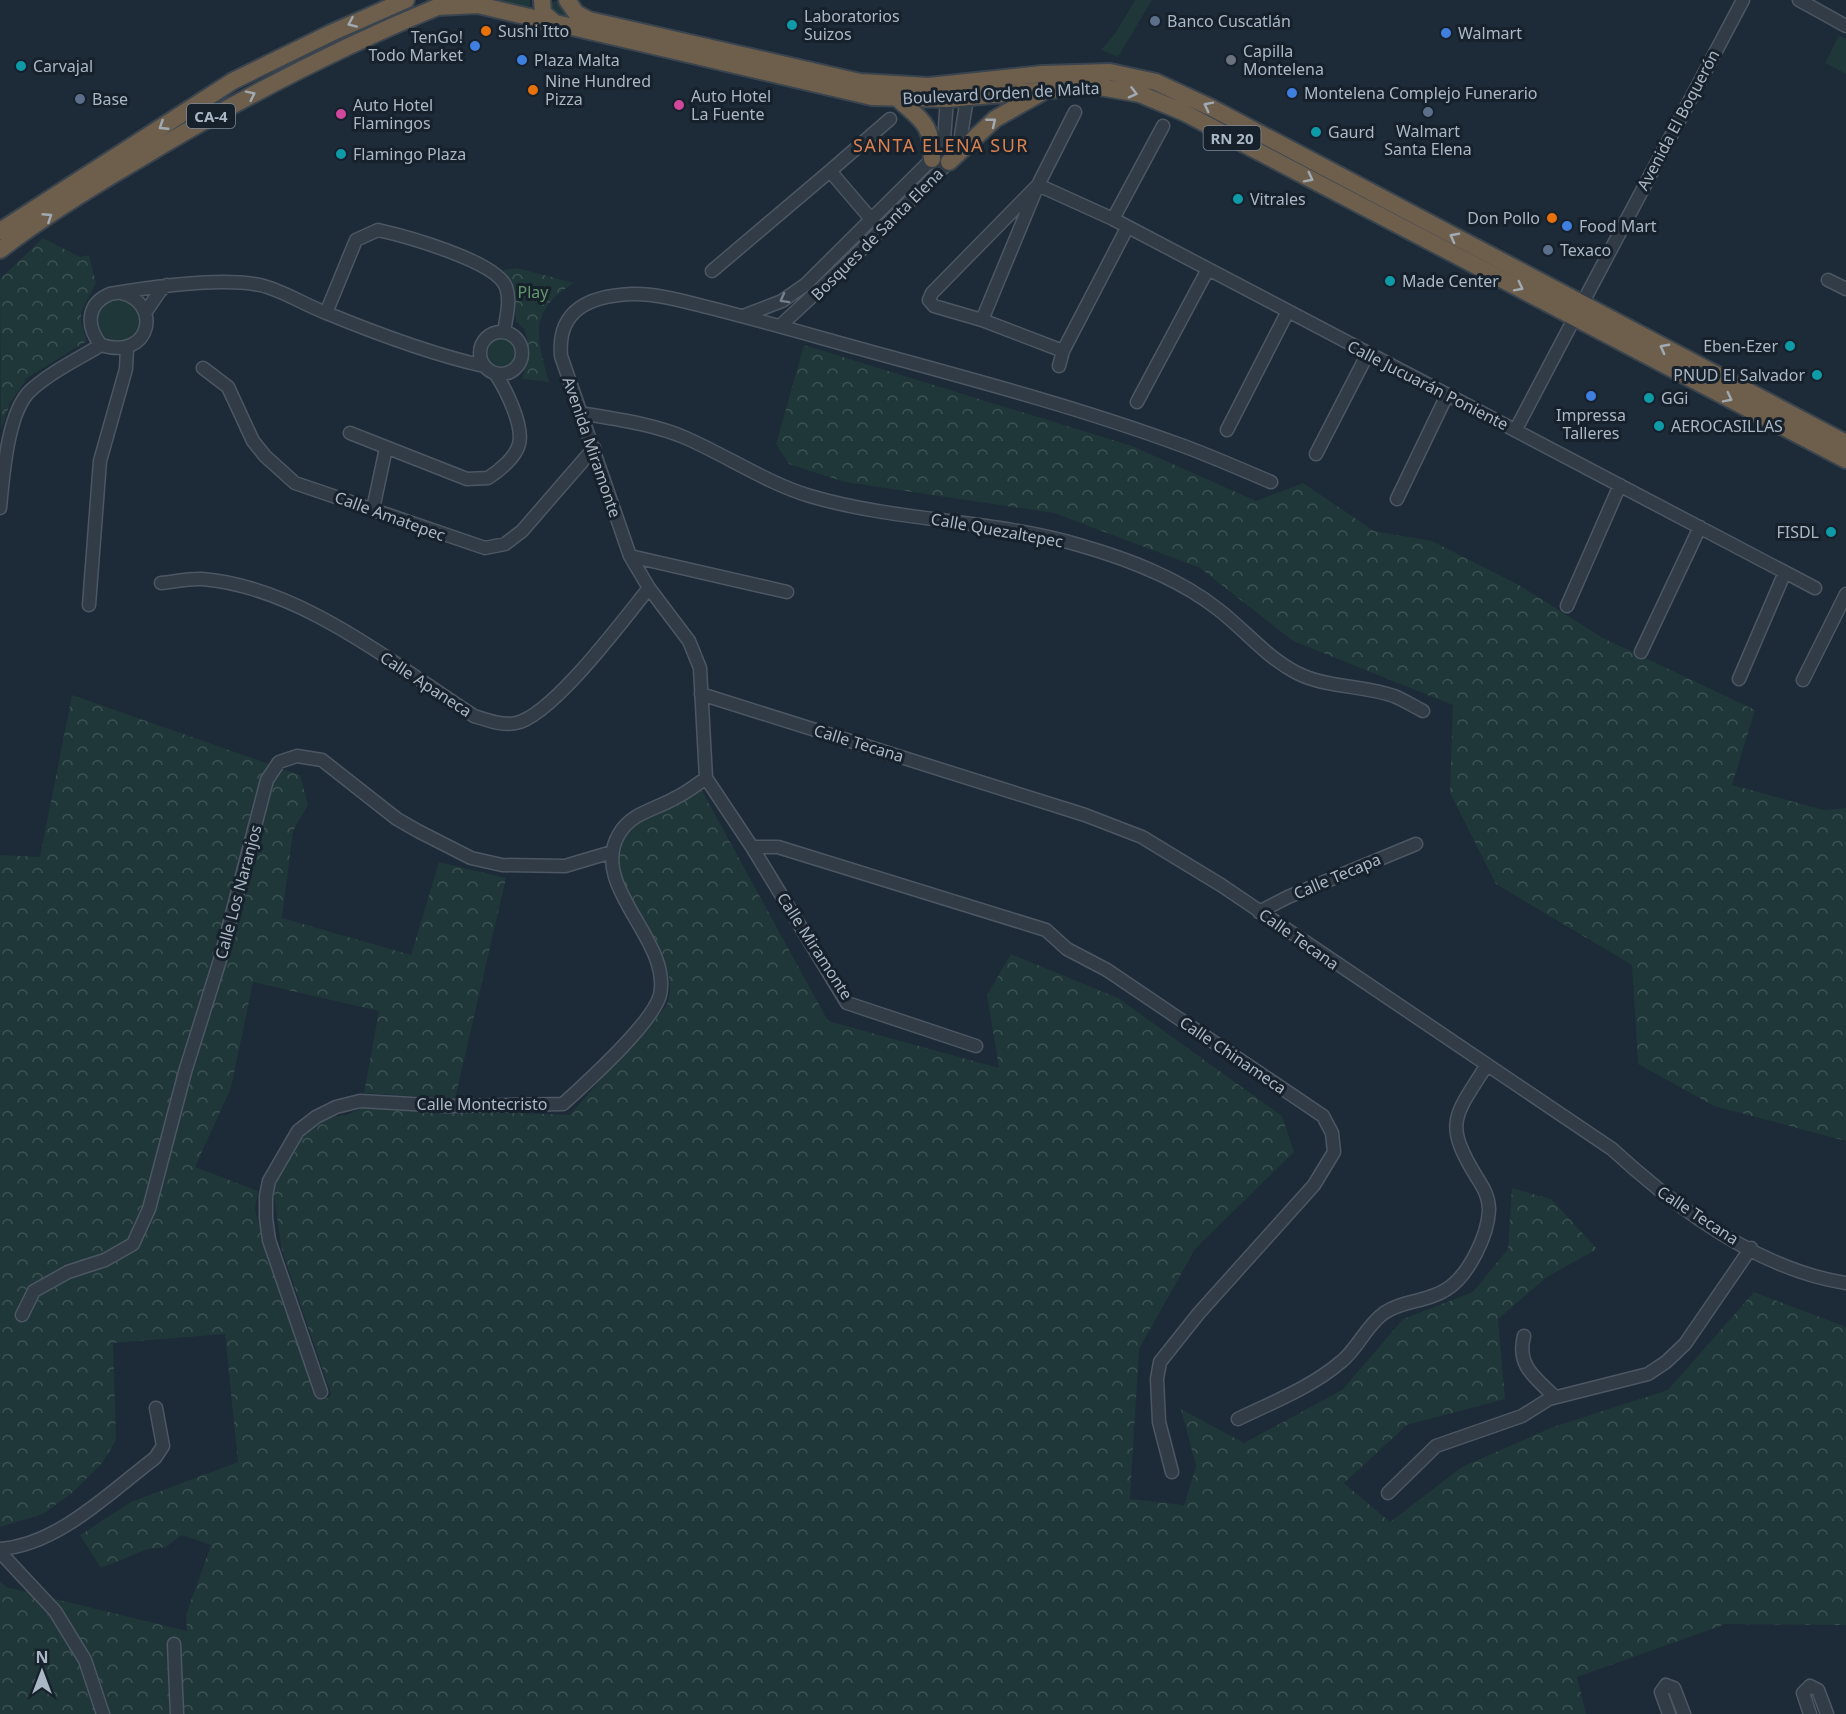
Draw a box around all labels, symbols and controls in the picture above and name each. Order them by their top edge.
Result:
place label: Laboratorios Suizos [804,5,900,45]
place label: Banco Cuscatlán [1167,10,1291,32]
marker: Banco Cuscatlán [1148,14,1162,28]
one-way arrow [348,16,359,28]
marker: Laboratorios Suizos [785,18,799,32]
place label: Sushi Itto [498,20,569,42]
place label: Walmart [1458,22,1522,44]
marker: Sushi Itto [479,24,493,38]
place label: TenGo! Todo Market [368,26,463,66]
marker: Walmart [1439,26,1453,40]
marker: TenGo! Todo Market [468,39,482,53]
place label: Capilla Montelena [1243,40,1324,80]
street label: Avenida El Boquerón [1632,46,1724,194]
place label: Plaza Malta [534,49,620,71]
marker: Plaza Malta [515,53,529,67]
marker: Capilla Montelena [1224,53,1238,67]
place label: Carvajal [33,55,93,77]
marker: Carvajal [14,59,28,73]
place label: Nine Hundred Pizza [545,70,651,110]
street label: Boulevard Orden de Malta [902,77,1100,109]
place label: Montelena Complejo Funerario [1304,82,1538,104]
marker: Nine Hundred Pizza [526,83,540,97]
place label: Auto Hotel La Fuente [691,85,771,125]
one-way arrow [1128,85,1138,98]
marker: Montelena Complejo Funerario [1285,86,1299,100]
place label: Base [92,88,128,110]
one-way arrow [244,90,255,102]
marker: Base [73,92,87,106]
place label: Auto Hotel Flamingos [353,94,433,134]
marker: Auto Hotel La Fuente [672,98,686,112]
one-way arrow [1204,102,1215,113]
road number: CA-4 [187,104,235,128]
marker: Walmart Santa Elena [1421,105,1435,119]
marker: Auto Hotel Flamingos [334,107,348,121]
one-way arrow [159,119,169,131]
one-way arrow [985,119,996,130]
place label: Walmart Santa Elena [1384,120,1472,160]
place label: Gaurd [1328,121,1375,143]
marker: Gaurd [1309,125,1323,139]
road number: RN 20 [1204,126,1260,150]
district label: SANTA ELENA SUR [853,133,1029,157]
place label: Flamingo Plaza [353,143,466,165]
marker: Flamingo Plaza [334,147,348,161]
street label: Bosques de Santa Elena [806,163,948,305]
one-way arrow [1302,170,1313,182]
place label: Vitrales [1250,188,1306,210]
marker: Vitrales [1231,192,1245,206]
place label: Don Pollo [1467,207,1540,229]
marker: Don Pollo [1545,211,1559,225]
one-way arrow [42,212,52,224]
place label: Food Mart [1579,215,1657,237]
marker: Food Mart [1560,219,1574,233]
one-way arrow [1450,233,1461,244]
place label: Texaco [1560,239,1611,261]
marker: Texaco [1541,243,1555,257]
place label: Made Center [1402,270,1499,292]
marker: Made Center [1383,274,1397,288]
one-way arrow [1512,280,1523,291]
park label: Play [518,281,549,303]
one-way arrow [779,292,790,303]
street label: Calle Jucuarán Poniente [1344,335,1512,435]
place label: Eben-Ezer [1703,335,1778,357]
marker: Eben-Ezer [1783,339,1797,353]
one-way arrow [1660,344,1670,355]
place label: PNUD El Salvador [1673,364,1805,386]
marker: PNUD El Salvador [1810,368,1824,382]
street label: Avenida Miramonte [558,374,626,520]
place label: GGi [1661,387,1688,409]
marker: Impressa Talleres [1584,389,1598,403]
marker: GGi [1642,391,1656,405]
one-way arrow [1722,391,1732,402]
place label: Impressa Talleres [1556,404,1626,444]
place label: AEROCASILLAS [1671,415,1783,437]
marker: AEROCASILLAS [1652,419,1666,433]
street label: Calle Amatepec [332,486,449,546]
street label: Calle Quezaltepec [929,508,1065,553]
place label: FISDL [1776,521,1819,543]
marker: FISDL [1824,525,1838,539]
street label: Calle Apaneca [376,646,476,722]
street label: Calle Tecana [811,719,907,767]
street label: Calle Los Naranjos [209,822,267,962]
street label: Calle Tecapa [1290,848,1384,904]
street label: Calle Miramonte [772,888,858,1004]
street label: Calle Tecana [1255,903,1343,975]
street label: Calle Chinameca [1175,1011,1291,1099]
street label: Calle Montecristo [417,1093,547,1115]
street label: Calle Tecana [1653,1180,1743,1250]
north arrow [12,1642,72,1702]
text: N [35,1646,49,1668]

